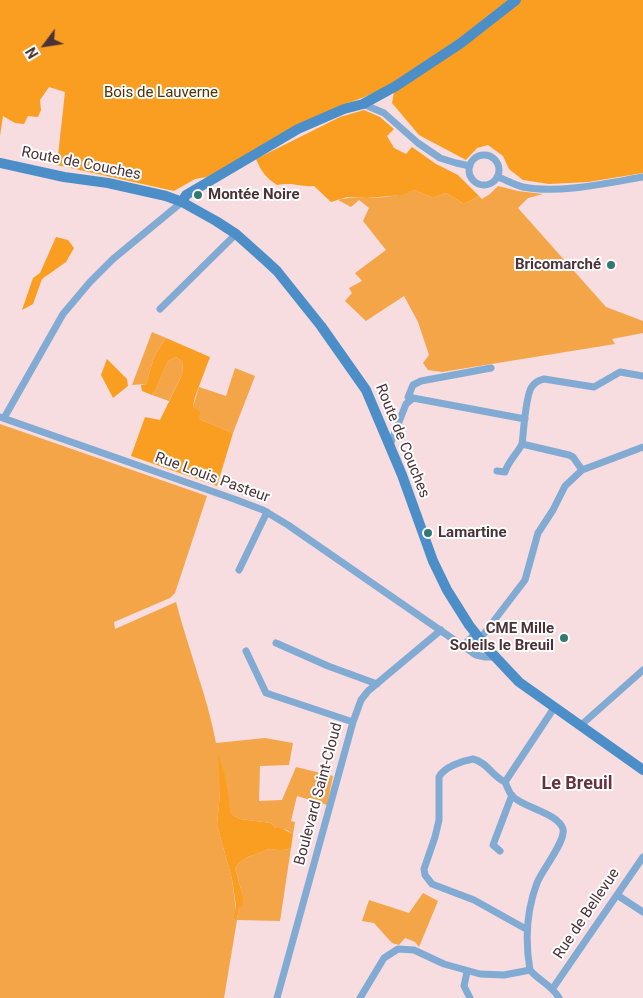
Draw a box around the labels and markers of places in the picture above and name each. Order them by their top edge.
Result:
place label: Montée Noire [208,186,299,204]
marker: Montée Noire [192,189,204,201]
place label: Bricomarché [515,256,601,274]
marker: Bricomarché [605,259,617,271]
place label: Lamartine [438,524,507,542]
marker: Lamartine [422,527,434,539]
place label: CME Mille Soleils le Breuil [450,620,554,655]
marker: CME Mille Soleils le Breuil [558,632,570,644]

